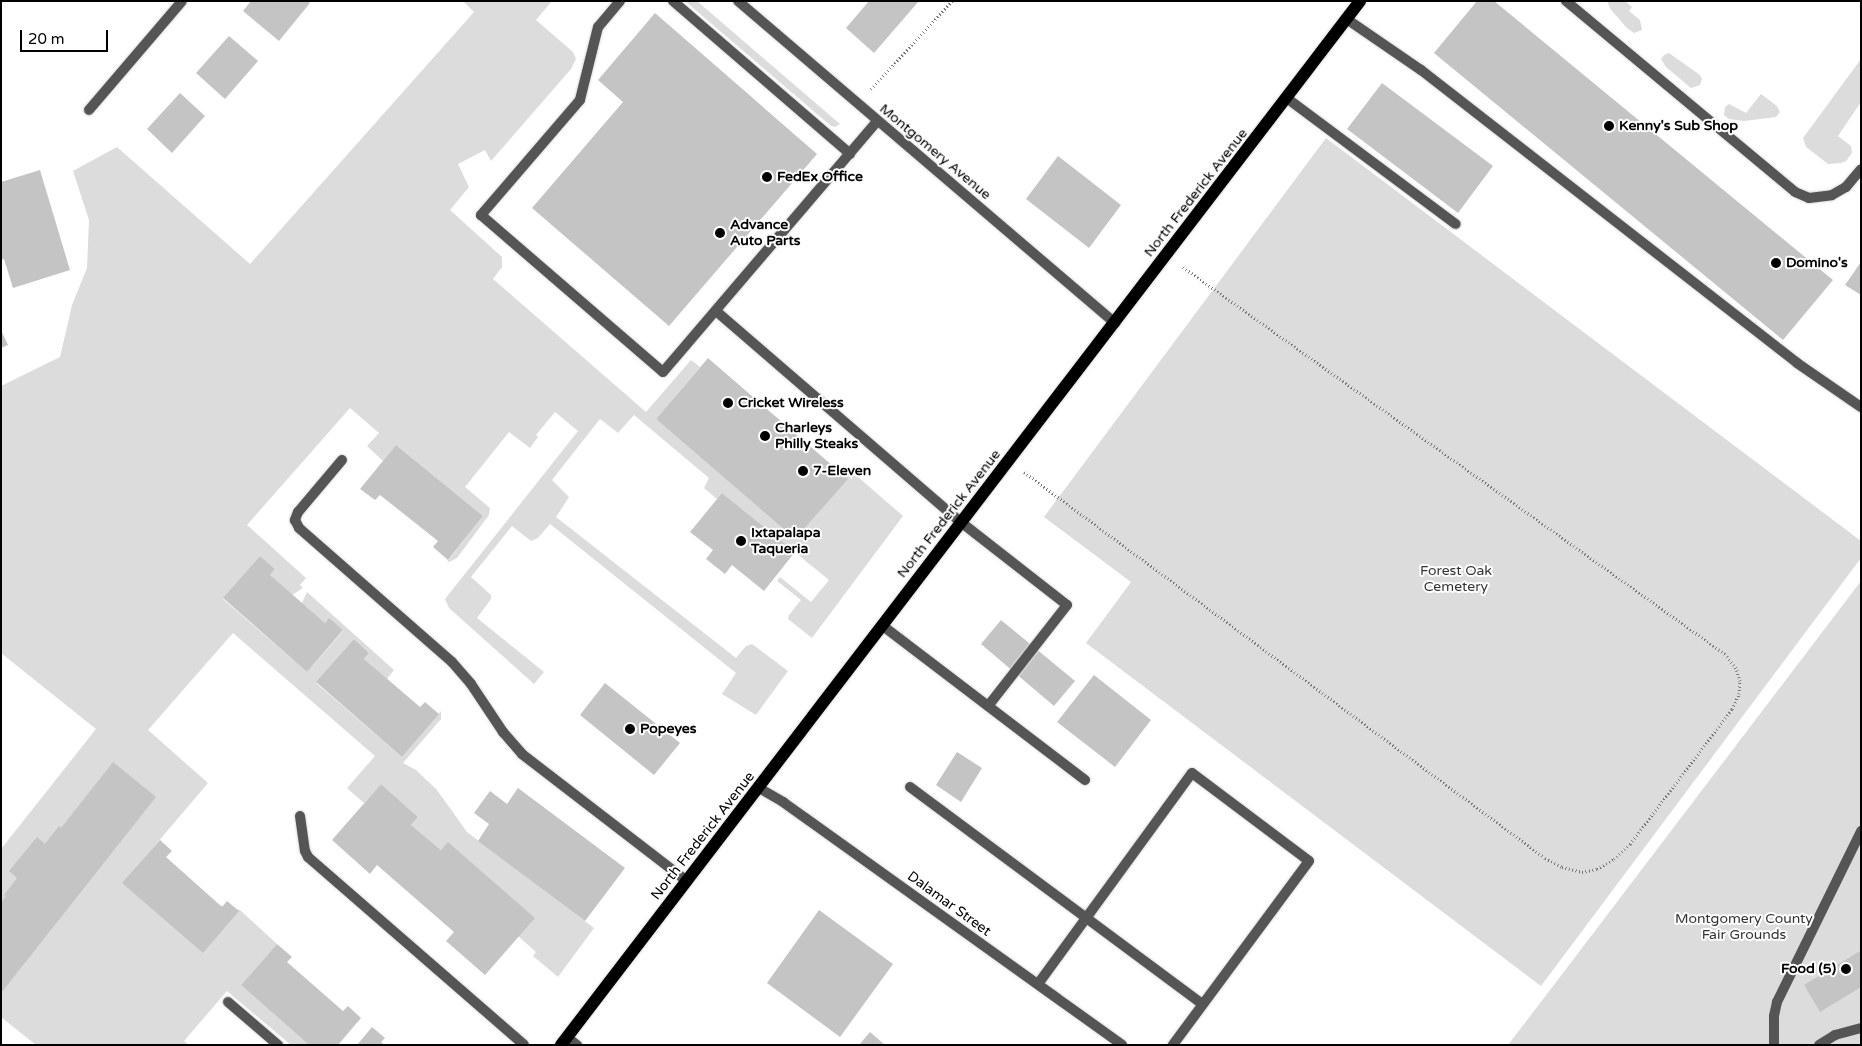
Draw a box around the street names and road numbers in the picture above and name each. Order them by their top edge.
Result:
street label: Montgomery Avenue [876,101,994,203]
street label: North Frederick Avenue [1141,126,1251,260]
street label: North Frederick Avenue [894,447,1004,581]
street label: North Frederick Avenue [648,769,758,903]
street label: Dalamar Street [904,868,994,940]

